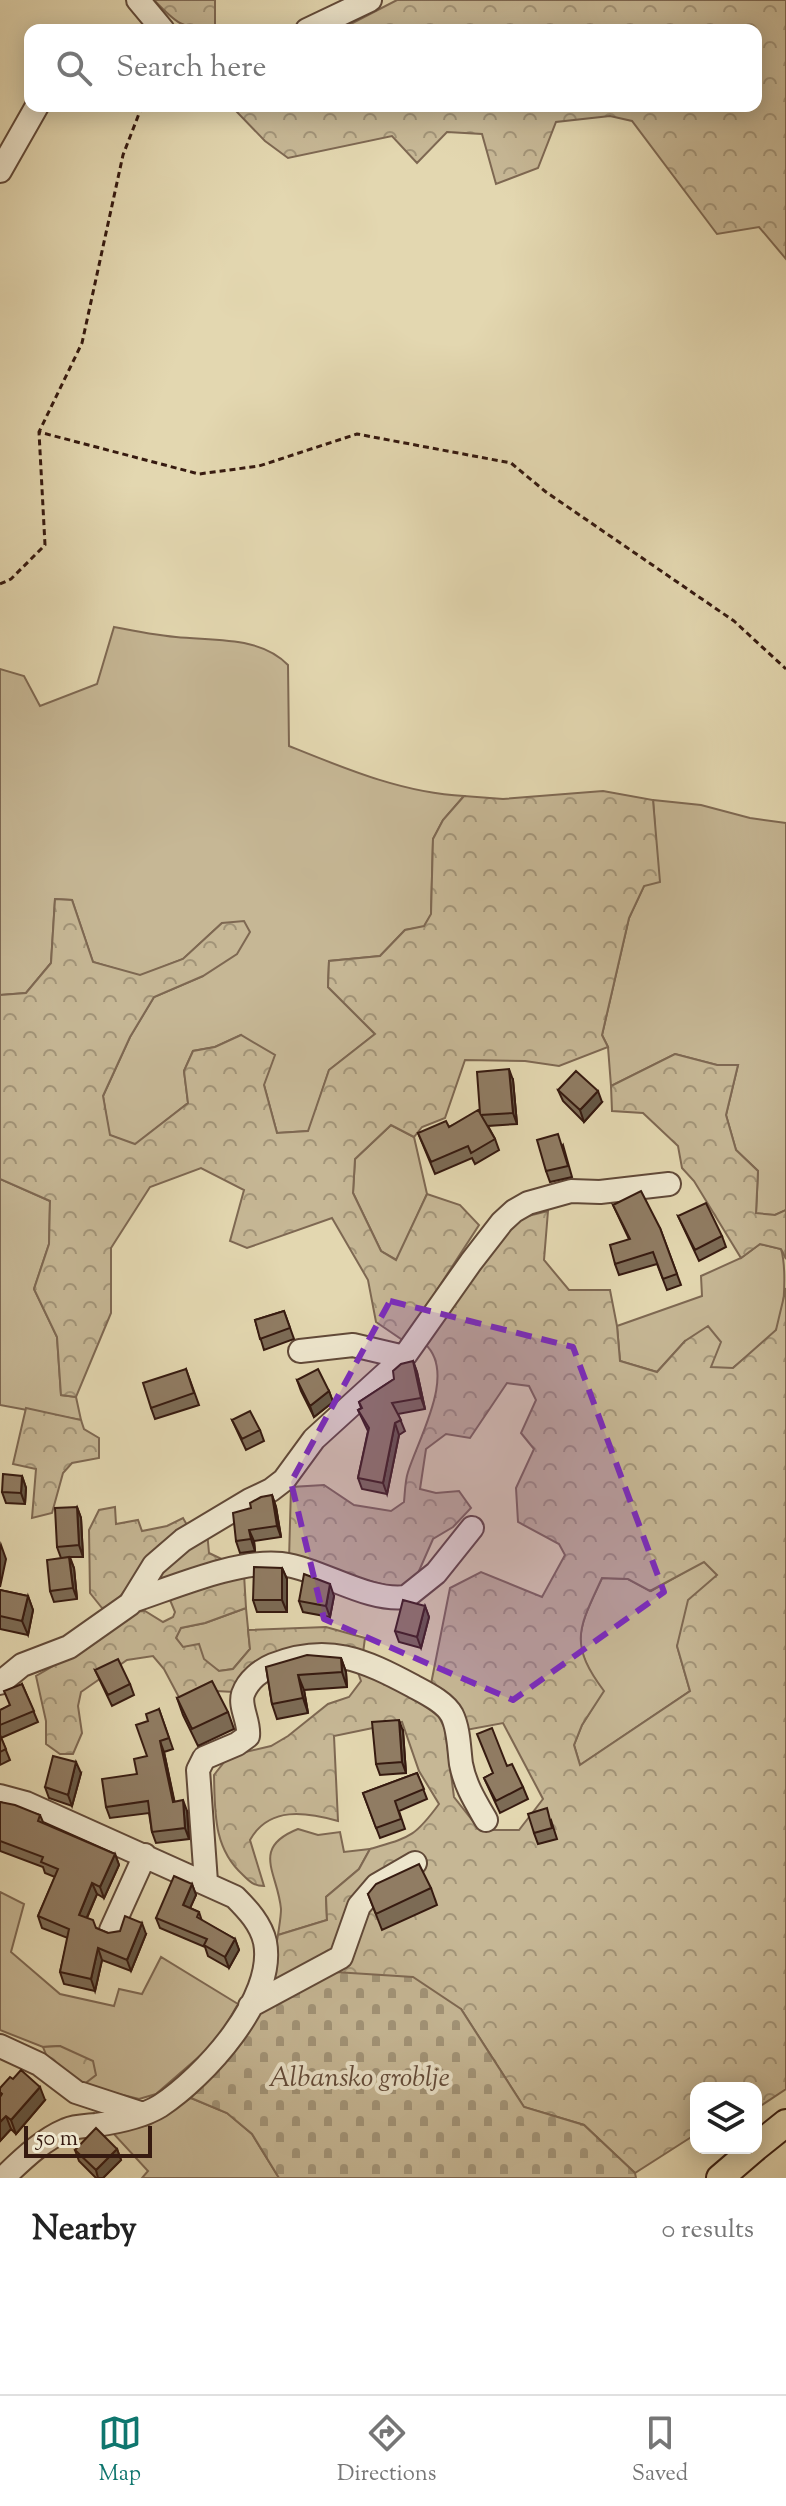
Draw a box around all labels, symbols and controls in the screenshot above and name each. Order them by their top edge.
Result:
search box [24,24,762,112]
icon: search [52,46,96,90]
text: Search here [116,47,266,90]
park label: Albansko groblje [268,2059,450,2099]
map controls [690,2082,762,2154]
button: layers [690,2082,762,2154]
scale bar [24,2122,152,2158]
text: 50 m [36,2124,78,2156]
text: Nearby [32,2206,137,2255]
text: 0 results [662,2212,754,2249]
tab: Map [98,2411,142,2491]
tab: Directions [337,2411,436,2491]
tab: Saved [632,2411,688,2491]

